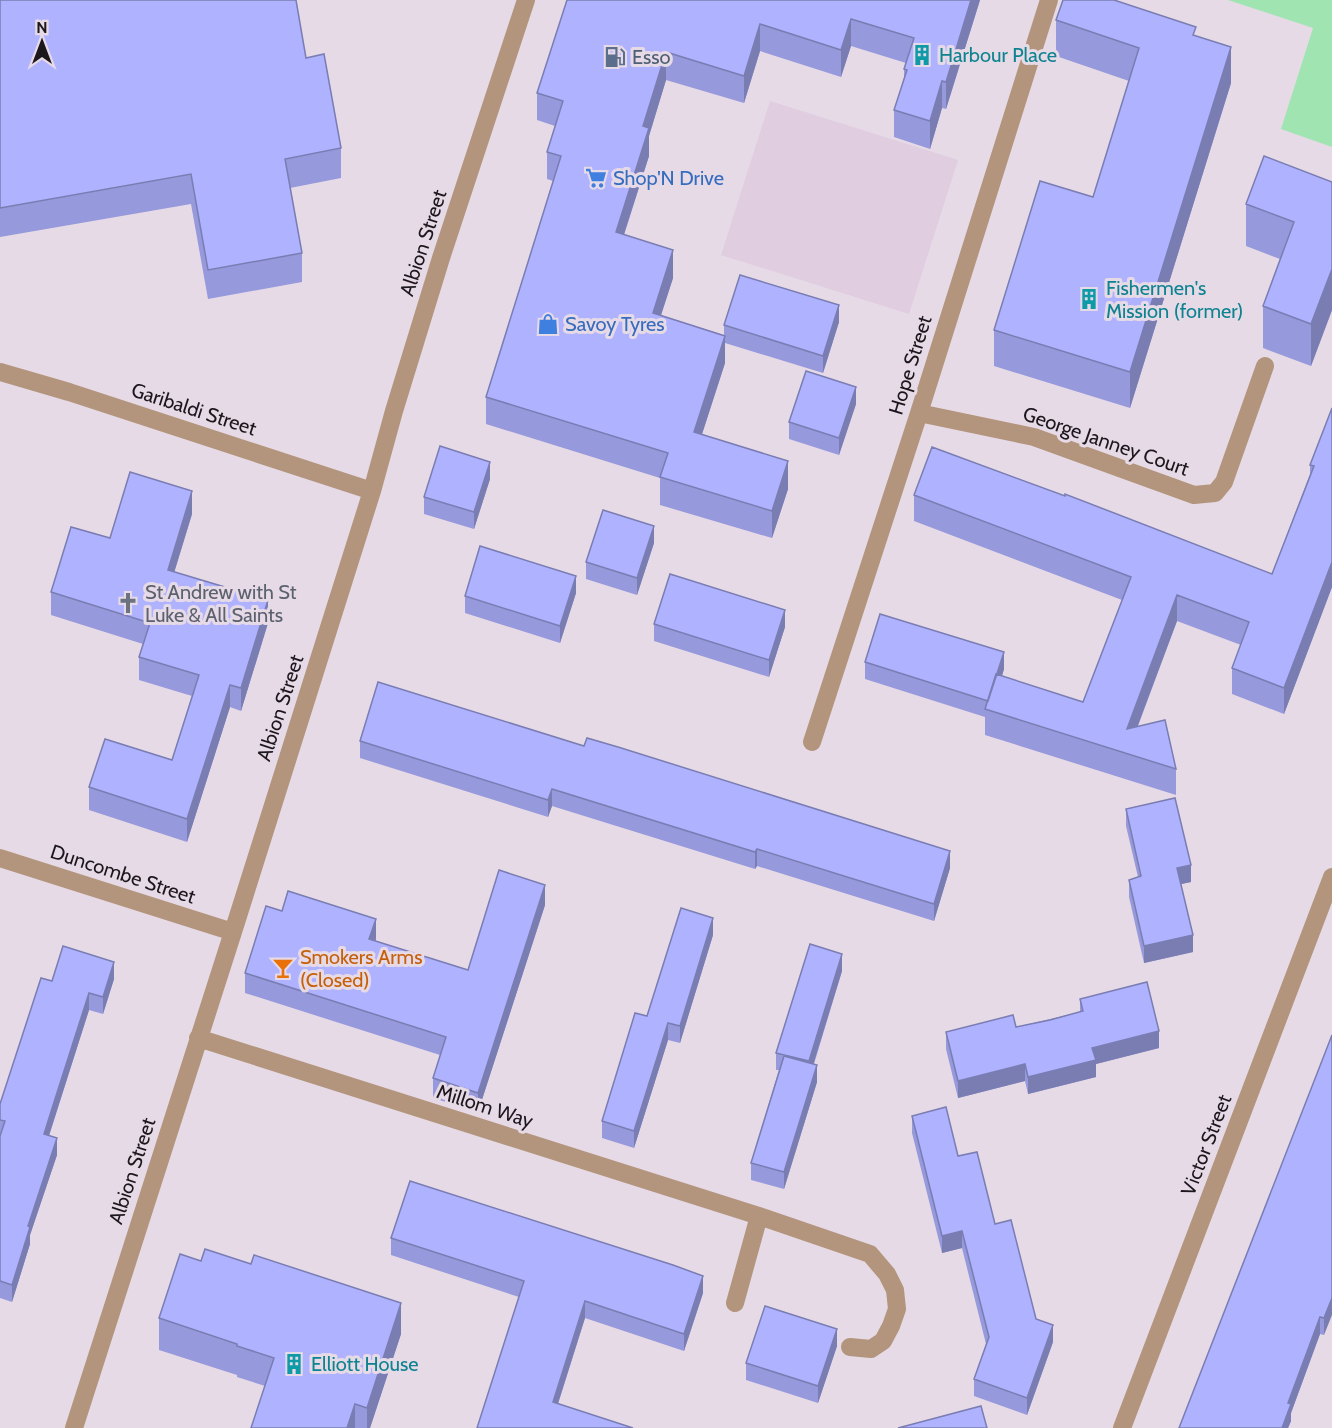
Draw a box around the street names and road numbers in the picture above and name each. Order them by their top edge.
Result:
street label: Albion Street [395,187,452,299]
street label: Hope Street [884,312,936,417]
street label: Garibaldi Street [128,377,260,441]
street label: George Janney Court [1020,401,1192,481]
street label: Albion Street [252,652,309,764]
street label: Duncombe Street [48,839,199,909]
street label: Millom Way [434,1079,536,1133]
street label: Victor Street [1176,1091,1236,1199]
street label: Albion Street [104,1115,161,1227]

